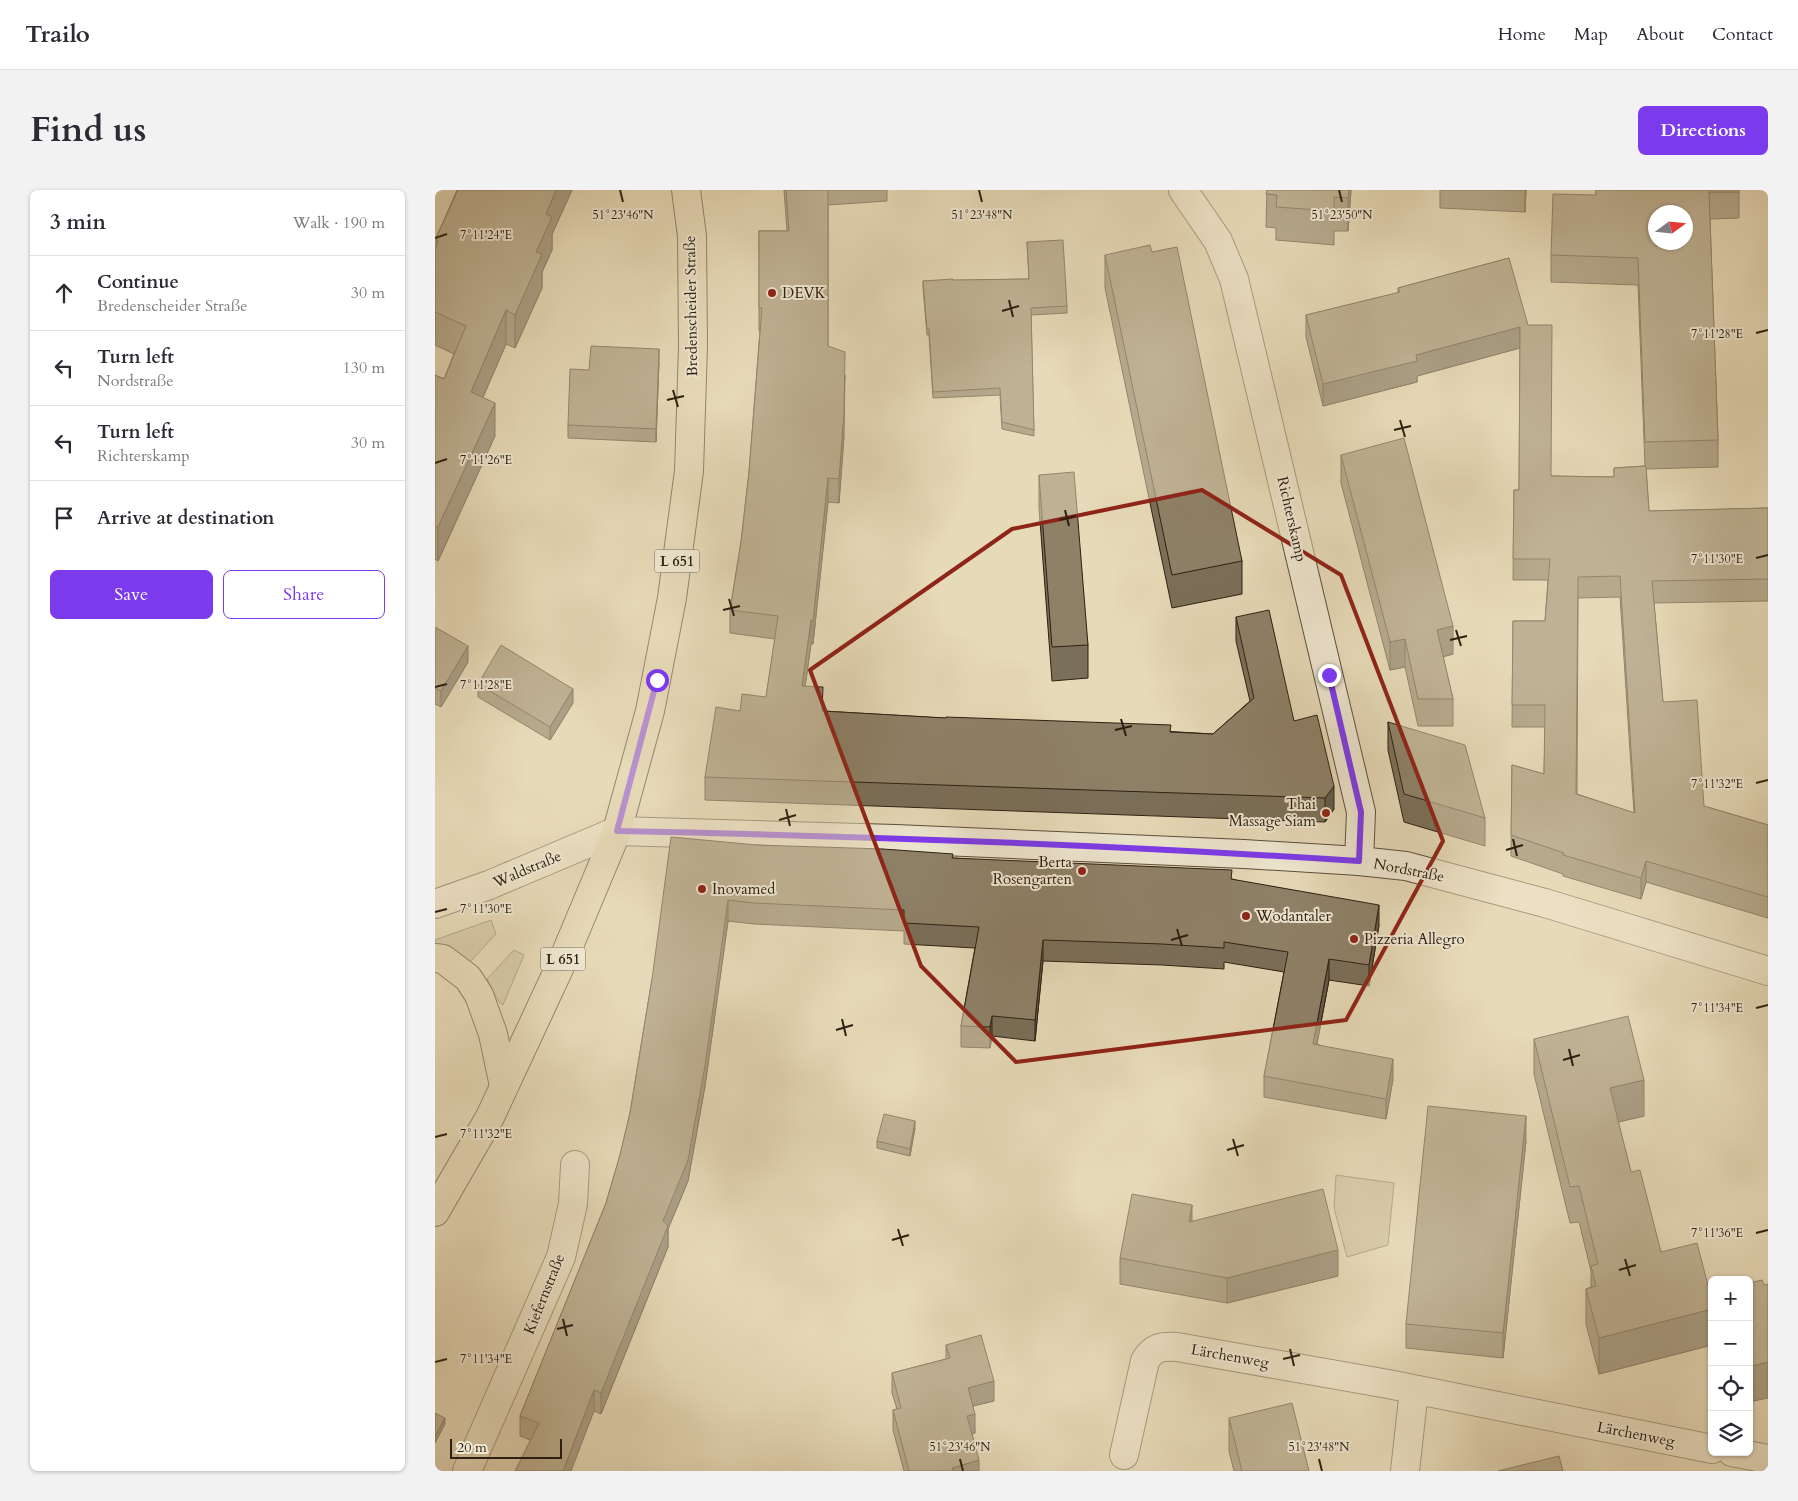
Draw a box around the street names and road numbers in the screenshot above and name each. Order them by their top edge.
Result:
street label: Bredenscheider Straße [680,235,702,377]
street label: Richterskamp [1272,474,1312,564]
road number: L 651 [655,550,699,572]
street label: Waldstraße [489,846,564,893]
street label: Nordstraße [1372,853,1446,887]
road number: L 651 [541,948,585,971]
street label: Kiefernstraße [519,1251,569,1337]
street label: Lärchenweg [1189,1339,1271,1373]
street label: Lärchenweg [1595,1417,1677,1451]

